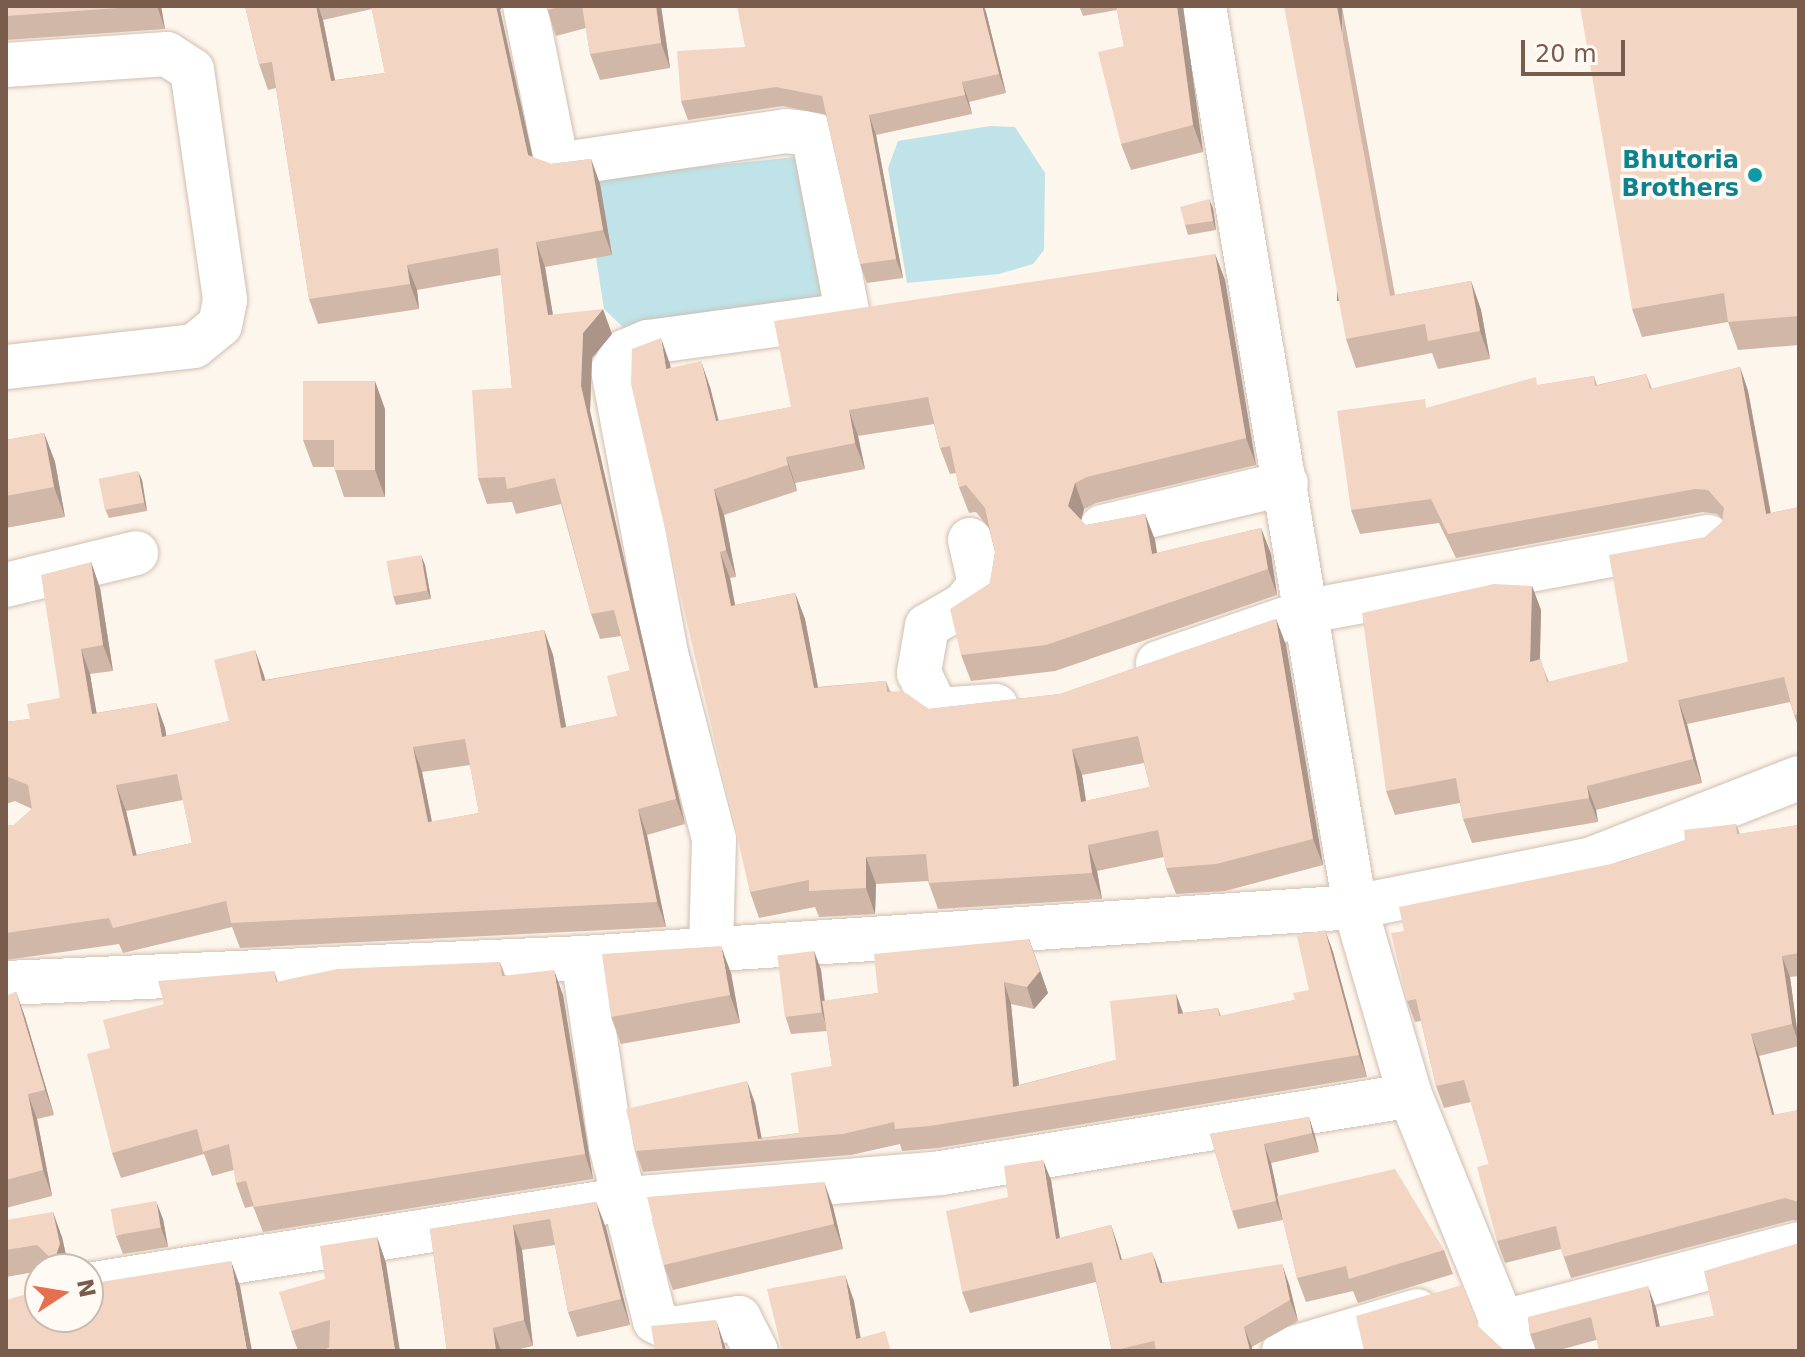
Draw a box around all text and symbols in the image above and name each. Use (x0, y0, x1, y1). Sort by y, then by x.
scale bar (1525, 24, 1629, 74)
text: 20 m (1535, 40, 1597, 68)
place label: Bhutoria Brothers (1621, 147, 1739, 203)
marker: Bhutoria Brothers (1746, 166, 1764, 184)
north arrow (24, 1253, 104, 1333)
text: N (72, 1277, 100, 1300)

